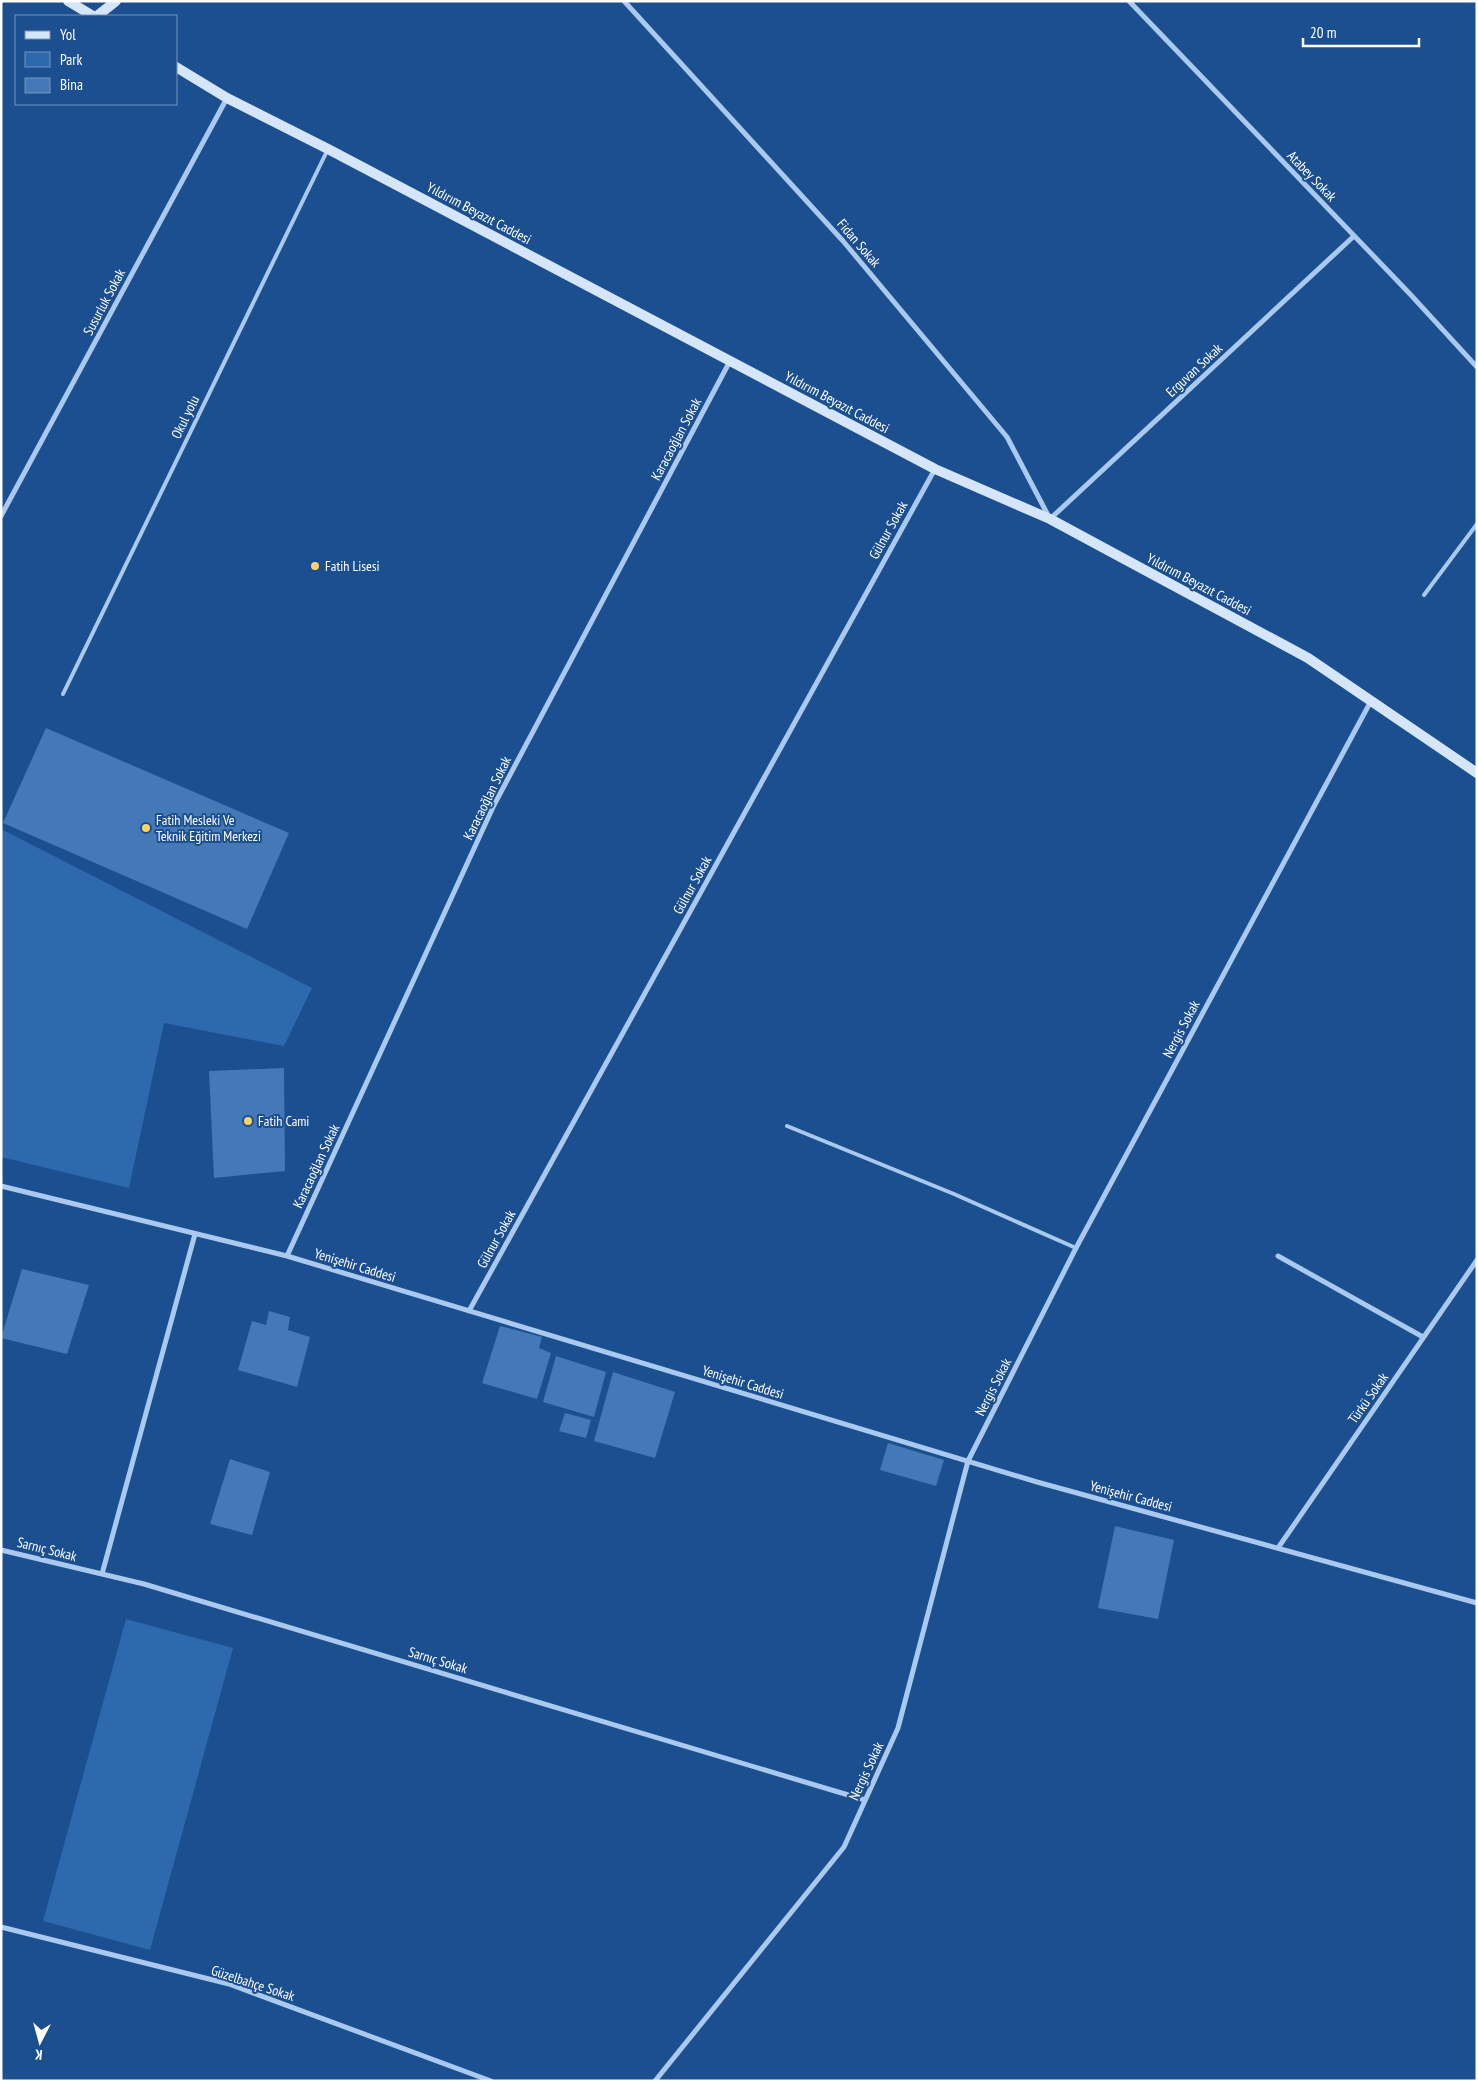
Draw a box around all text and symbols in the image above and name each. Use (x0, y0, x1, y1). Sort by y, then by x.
legend (15, 15, 178, 105)
scale bar (1303, 15, 1419, 47)
text: 20 m (1310, 23, 1336, 42)
text: Yol (60, 25, 76, 44)
text: Park (60, 50, 82, 69)
text: Bina (60, 75, 83, 94)
street label: Atabey Sokak (1283, 147, 1341, 206)
street label: Yıldırım Beyazıt Caddesi (424, 178, 534, 248)
street label: Fidan Sokak (833, 215, 885, 271)
street label: Susurluk Sokak (79, 265, 129, 338)
street label: Erguvan Sokak (1162, 339, 1226, 401)
street label: Yıldırım Beyazıt Caddesi (782, 367, 892, 437)
street label: Okul yolu (167, 392, 203, 442)
street label: Karacaoğlan Sokak (647, 394, 706, 483)
street label: Gülnur Sokak (865, 497, 912, 562)
street label: Yıldırım Beyazıt Caddesi (1144, 549, 1254, 619)
place label: Fatih Lisesi (325, 557, 380, 575)
marker: Fatih Lisesi (309, 560, 321, 572)
street label: Karacaoğlan Sokak (459, 753, 515, 843)
place label: Fatih Mesleki Ve Teknik Eğitim Merkezi (156, 811, 261, 845)
marker: Fatih Mesleki Ve Teknik Eğitim Merkezi (140, 822, 152, 834)
street label: Gülnur Sokak (669, 852, 716, 917)
street label: Nergis Sokak (1158, 997, 1204, 1061)
place label: Fatih Cami (258, 1112, 309, 1130)
marker: Fatih Cami (242, 1115, 254, 1127)
street label: Karacaoğlan Sokak (289, 1121, 344, 1211)
street label: Gülnur Sokak (473, 1206, 520, 1271)
street label: Yenişehir Caddesi (312, 1244, 398, 1286)
street label: Nergis Sokak (971, 1355, 1015, 1419)
street label: Yenişehir Caddesi (700, 1361, 786, 1403)
street label: Türkü Sokak (1344, 1368, 1392, 1427)
street label: Yenişehir Caddesi (1088, 1476, 1174, 1516)
street label: Sarnıç Sokak (15, 1533, 79, 1565)
street label: Sarnıç Sokak (406, 1643, 470, 1678)
street label: Nergis Sokak (845, 1738, 888, 1803)
street label: Güzelbahçe Sokak (209, 1961, 298, 2005)
north arrow (15, 2017, 65, 2067)
text: K (33, 2046, 43, 2064)

